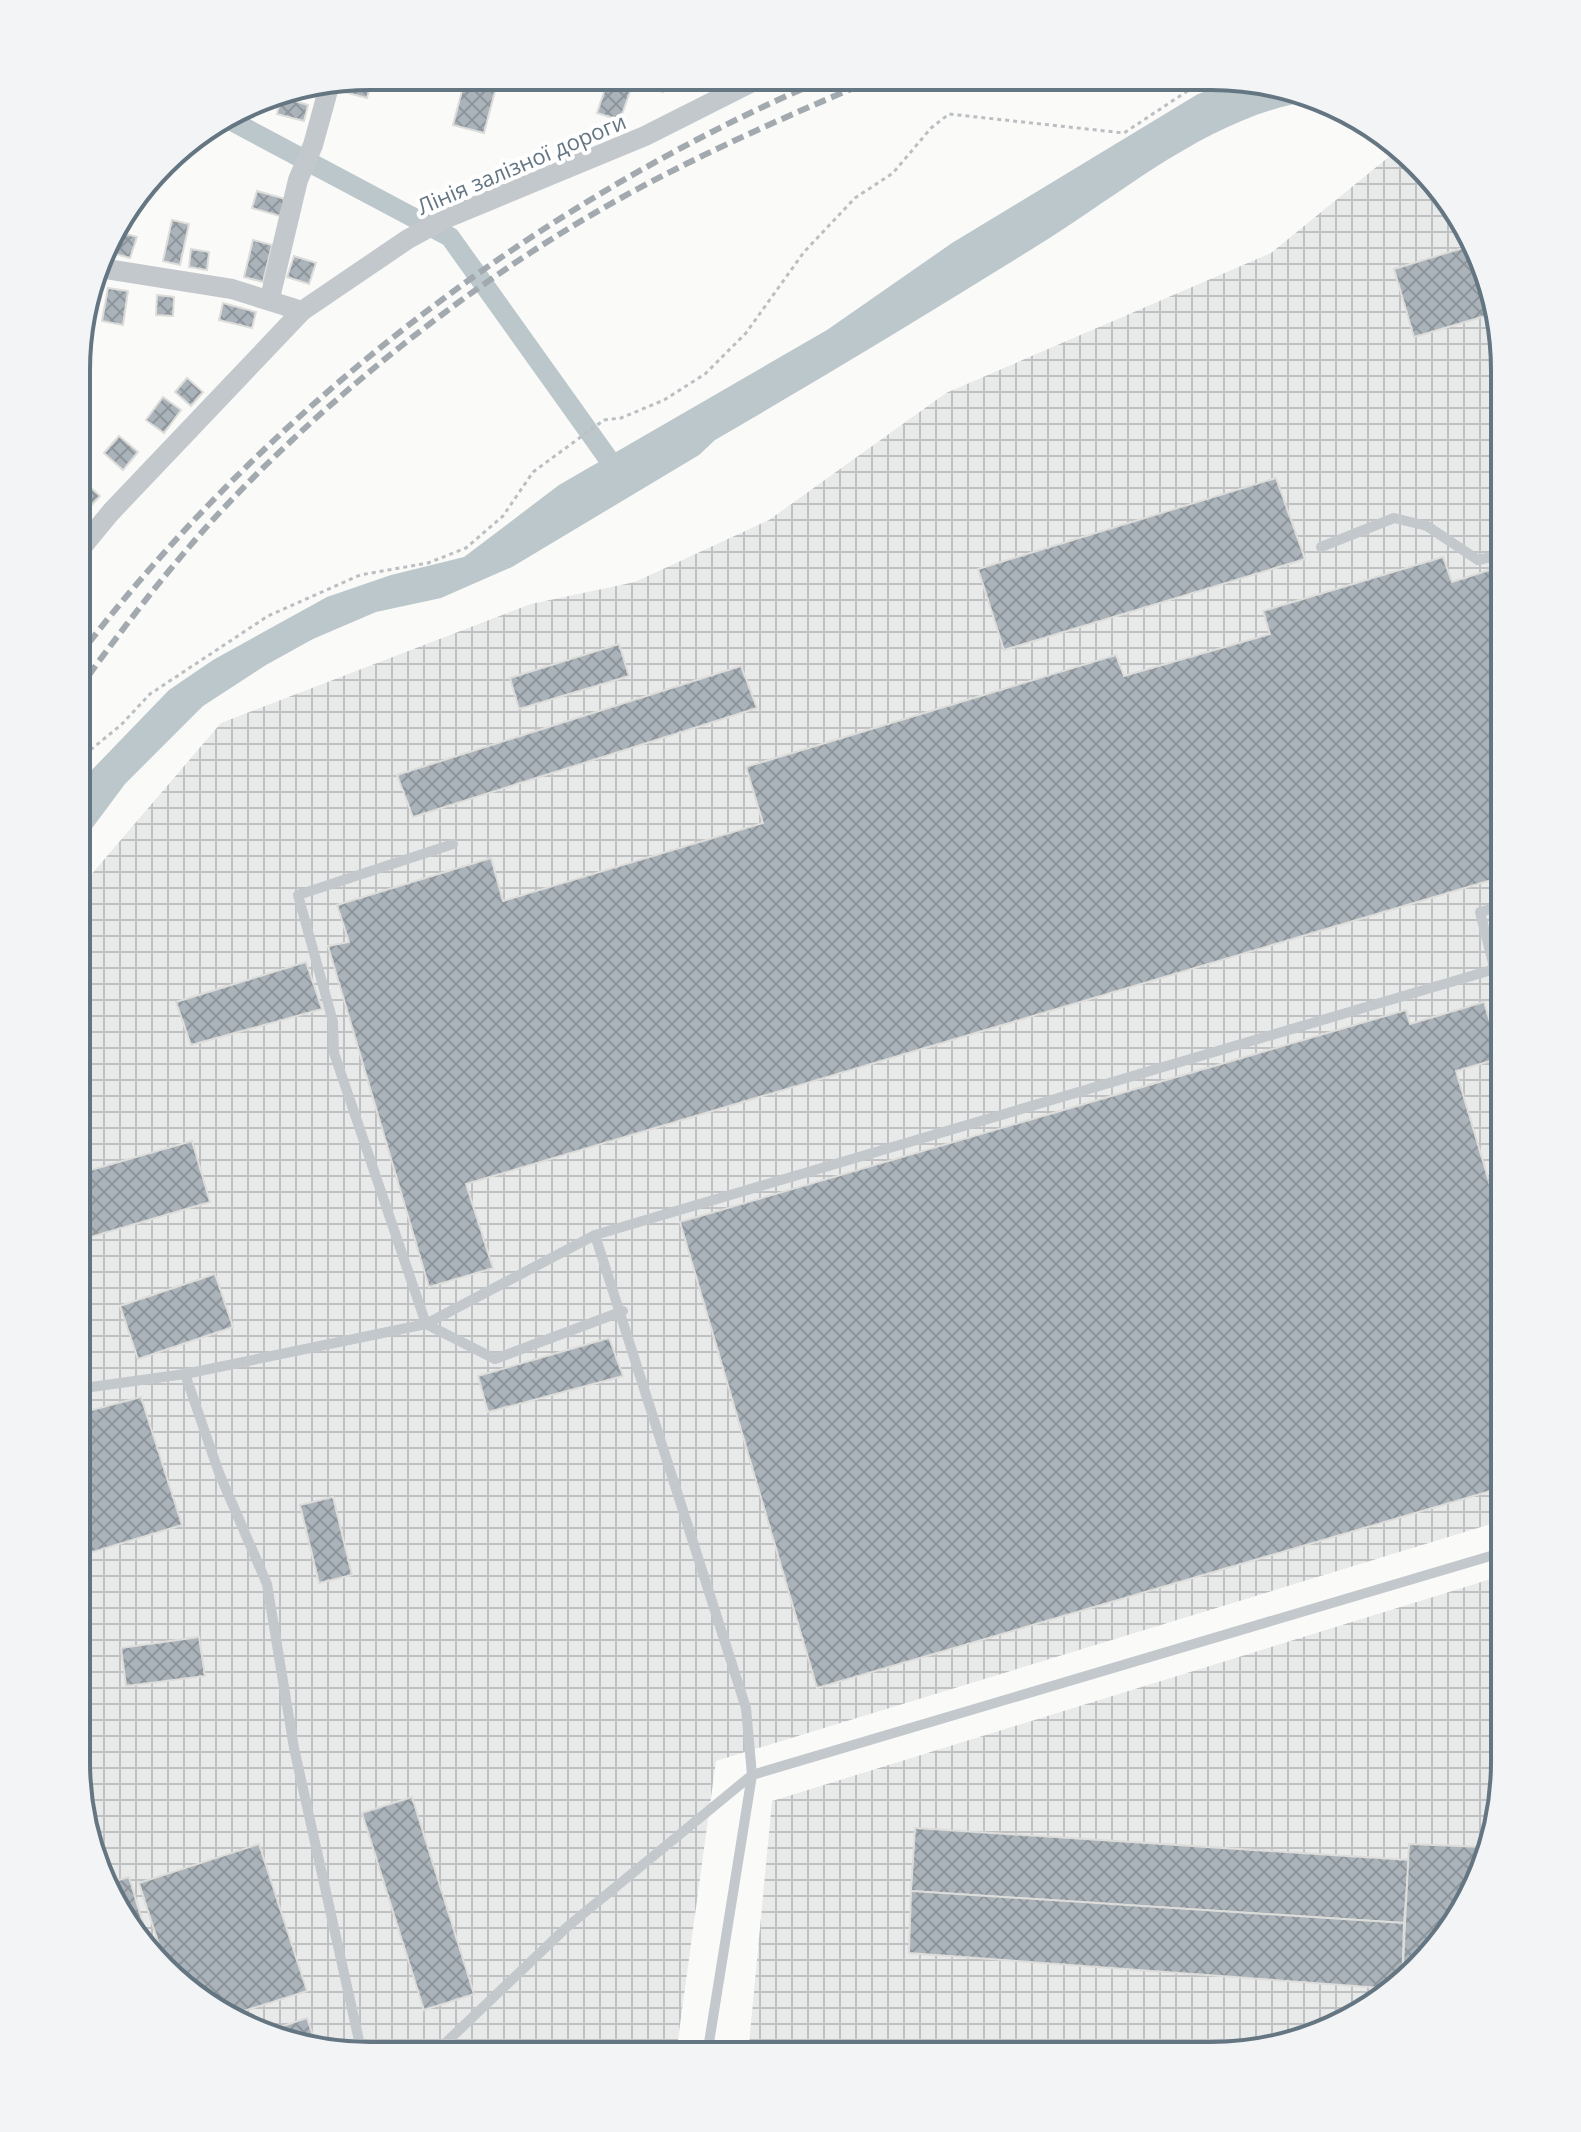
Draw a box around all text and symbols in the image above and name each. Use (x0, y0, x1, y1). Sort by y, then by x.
street label: Лінія залізної дороги (412, 105, 630, 221)

